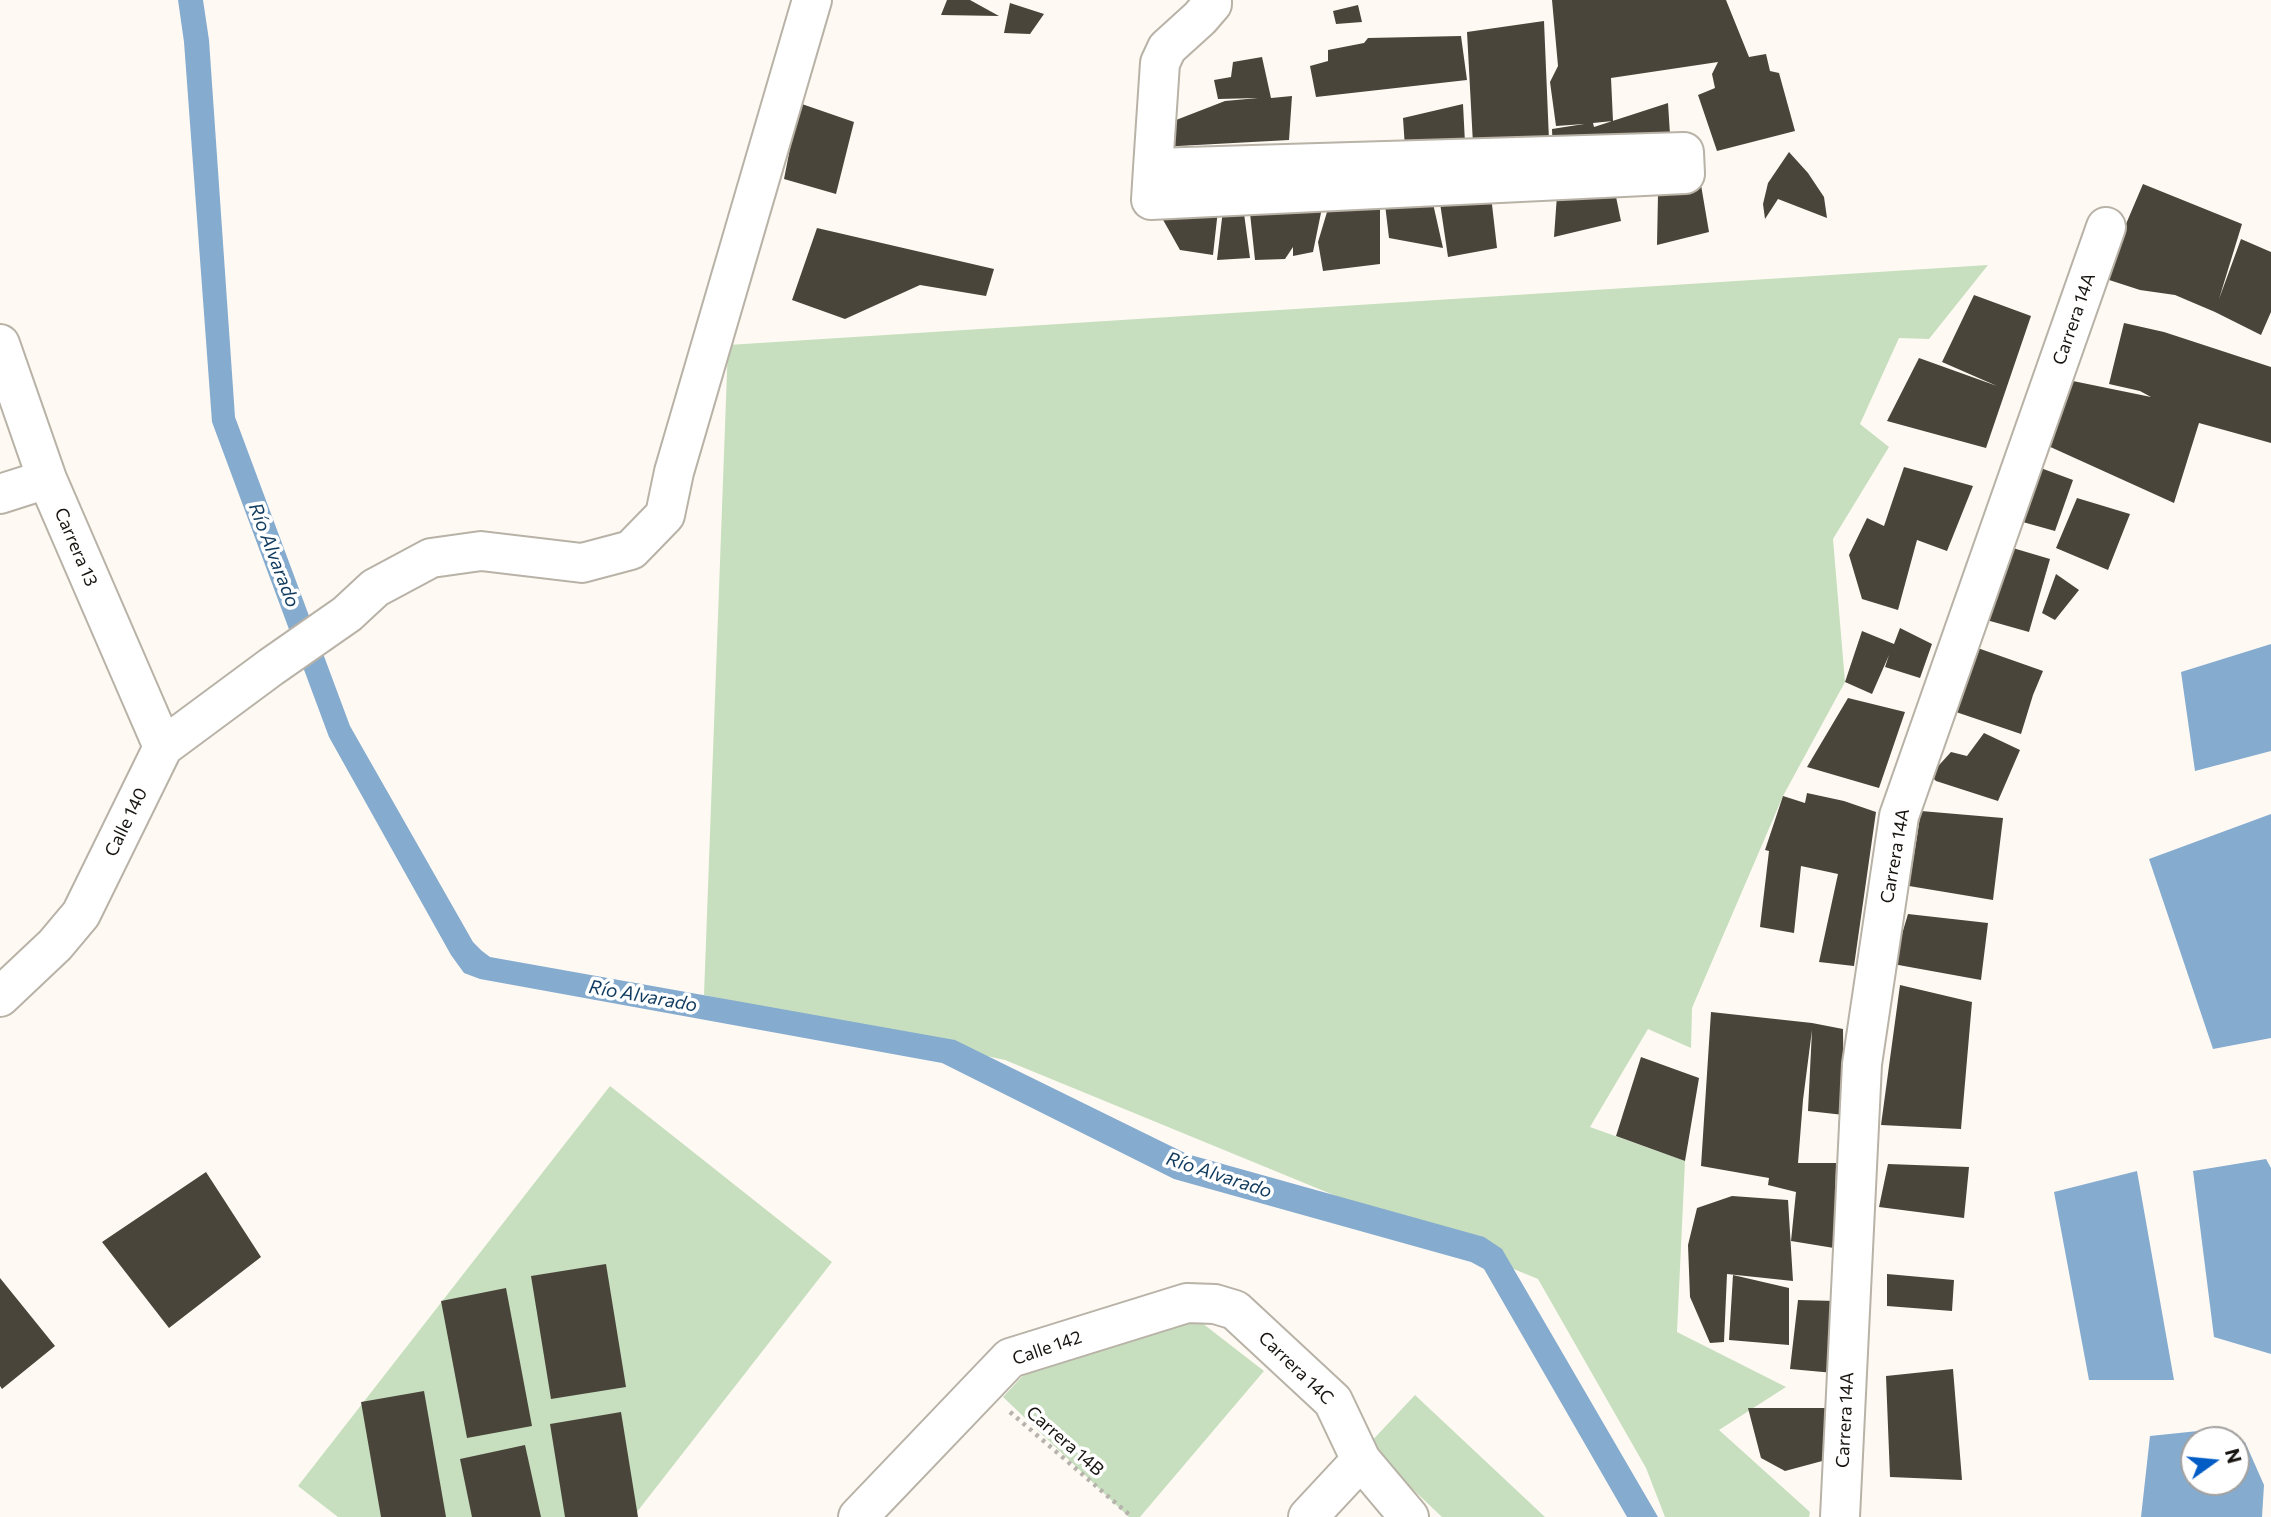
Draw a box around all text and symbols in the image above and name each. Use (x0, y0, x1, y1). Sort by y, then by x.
street label: Carrera 14A (2048, 270, 2100, 368)
water label: Río Alvarado (244, 500, 304, 610)
street label: Carrera 13 (50, 505, 102, 589)
street label: Calle 140 (100, 784, 152, 860)
street label: Carrera 14A (1876, 807, 1914, 905)
water label: Río Alvarado (587, 975, 699, 1017)
water label: Río Alvarado (1163, 1147, 1275, 1203)
street label: Calle 142 (1009, 1326, 1085, 1370)
street label: Carrera 14C (1254, 1327, 1338, 1409)
street label: Carrera 14A (1832, 1371, 1858, 1469)
street label: Carrera 14B (1022, 1402, 1108, 1480)
north arrow (2180, 1426, 2250, 1496)
text: N (2221, 1446, 2247, 1466)

